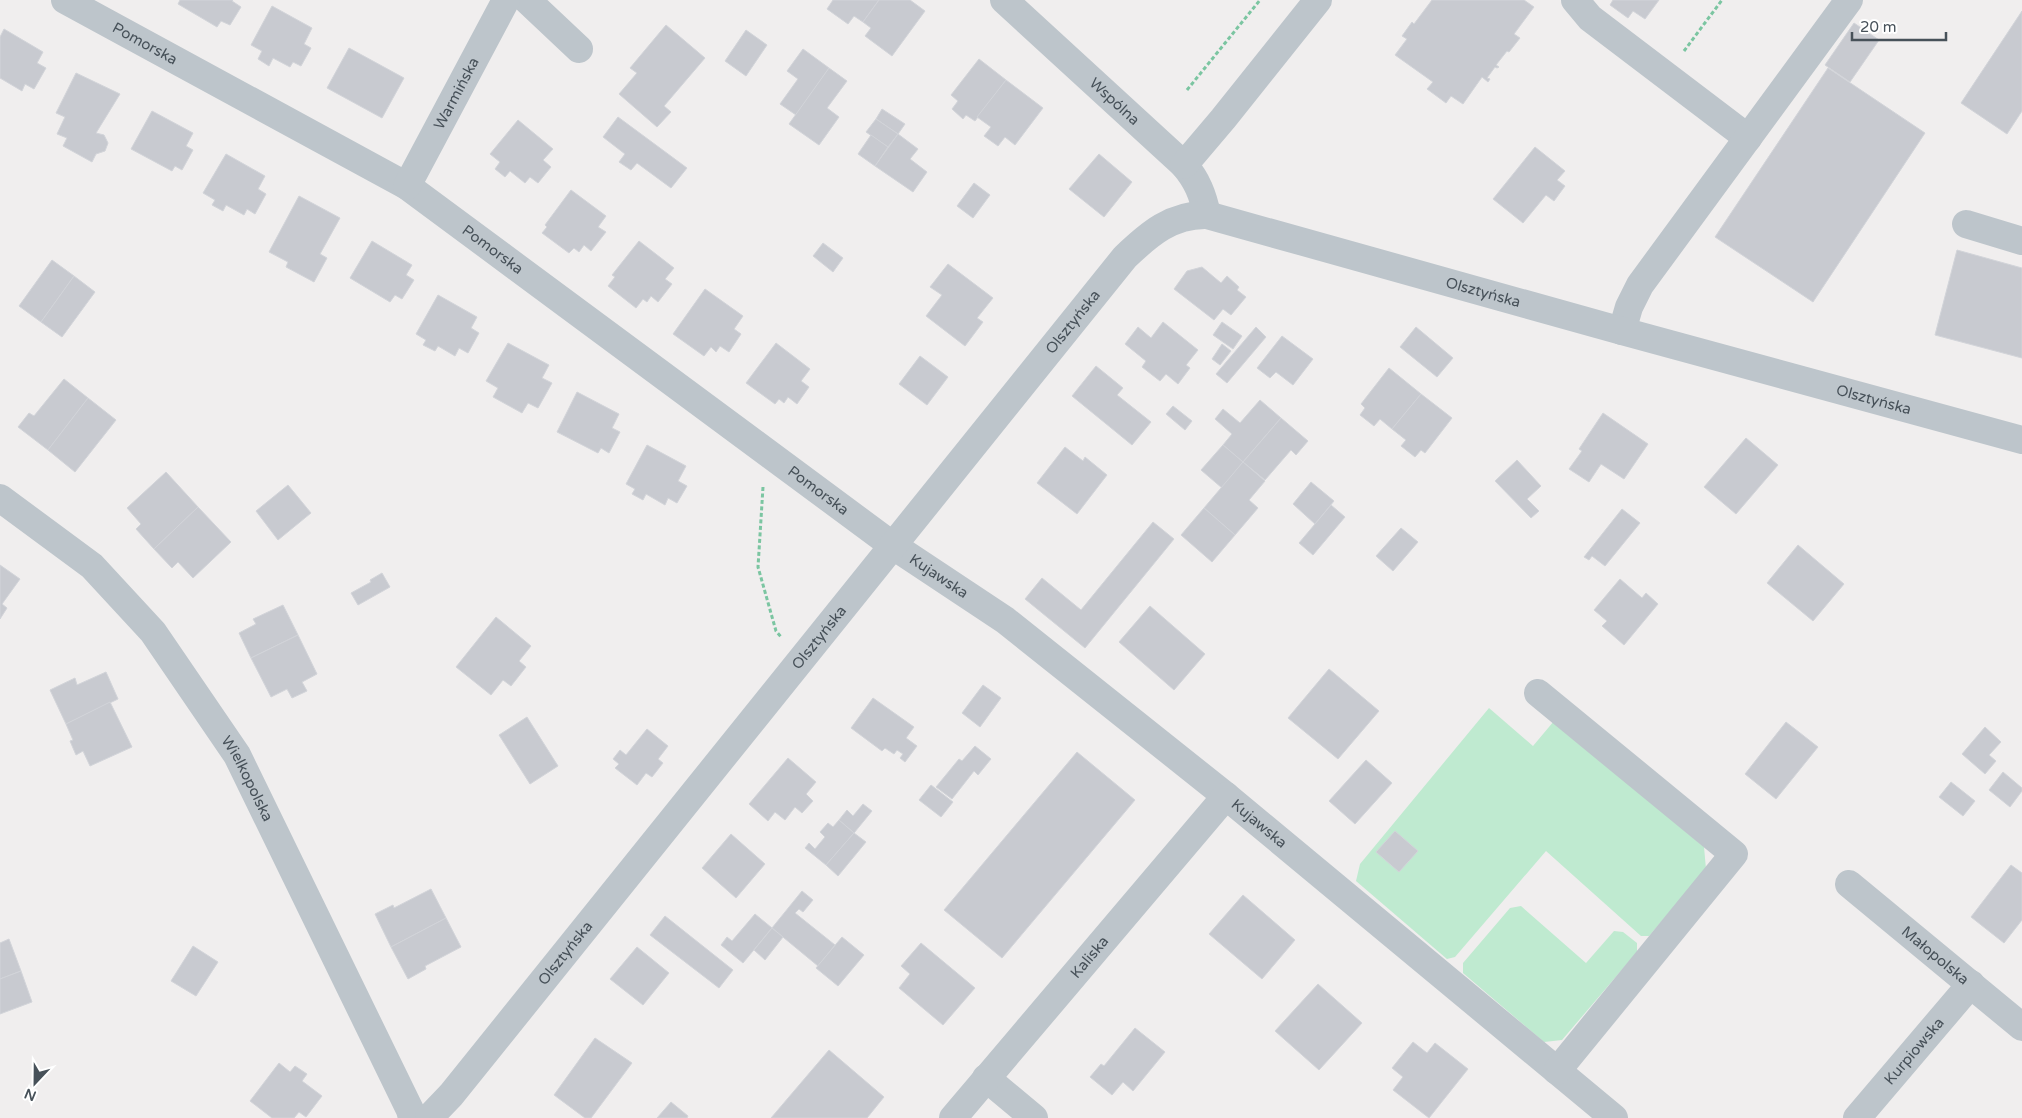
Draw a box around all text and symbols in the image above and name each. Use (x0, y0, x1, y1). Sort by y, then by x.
scale bar (1852, 10, 1946, 42)
text: 20 m (1860, 18, 1897, 36)
street label: Pomorska (109, 19, 181, 68)
street label: Warmińska (430, 54, 483, 132)
street label: Wspólna (1086, 74, 1143, 129)
street label: Pomorska (459, 221, 527, 278)
street label: Olsztyńska (1444, 273, 1523, 311)
street label: Olsztyńska (1042, 286, 1104, 358)
street label: Olsztyńska (1834, 381, 1913, 418)
street label: Pomorska (784, 462, 852, 519)
street label: Kujawska (906, 550, 972, 602)
street label: Olsztyńska (788, 602, 850, 673)
street label: Wielkopolska (218, 732, 277, 824)
street label: Kujawska (1228, 795, 1291, 852)
street label: Olsztyńska (534, 917, 596, 989)
street label: Małopolska (1898, 922, 1973, 988)
street label: Kaliska (1067, 932, 1112, 982)
street label: Kurpiowska (1880, 1014, 1948, 1088)
north arrow (10, 1058, 60, 1108)
text: N (22, 1085, 39, 1105)

